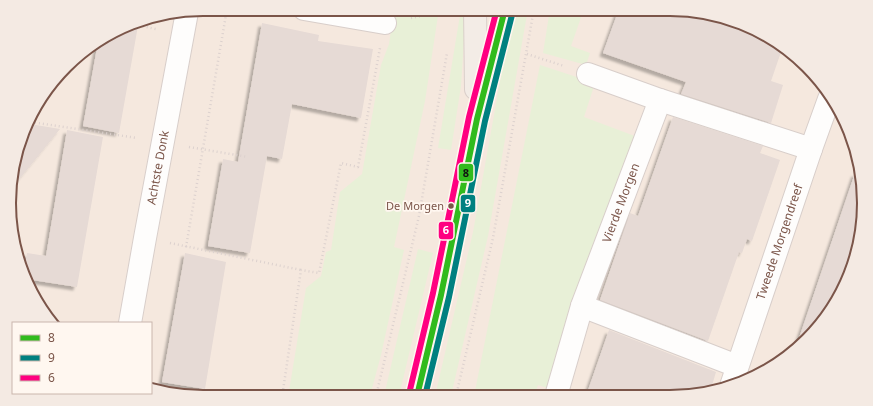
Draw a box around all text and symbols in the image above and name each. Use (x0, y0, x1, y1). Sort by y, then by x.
street label: Achtste Donk (142, 128, 173, 206)
street label: Vierde Morgen (598, 161, 643, 245)
line badge: 8 (458, 163, 474, 182)
text: 8 (463, 165, 469, 180)
street label: Tweede Morgendreef (752, 181, 807, 302)
line badge: 9 (460, 194, 476, 213)
text: 9 (465, 195, 471, 210)
place label: De Morgen (386, 198, 444, 213)
marker: De Morgen (446, 201, 456, 211)
line badge: 6 (438, 221, 454, 240)
text: 6 (443, 222, 449, 237)
legend (12, 322, 152, 394)
text: 8 (48, 329, 55, 346)
text: 9 (48, 349, 55, 366)
text: 6 (48, 369, 55, 386)

